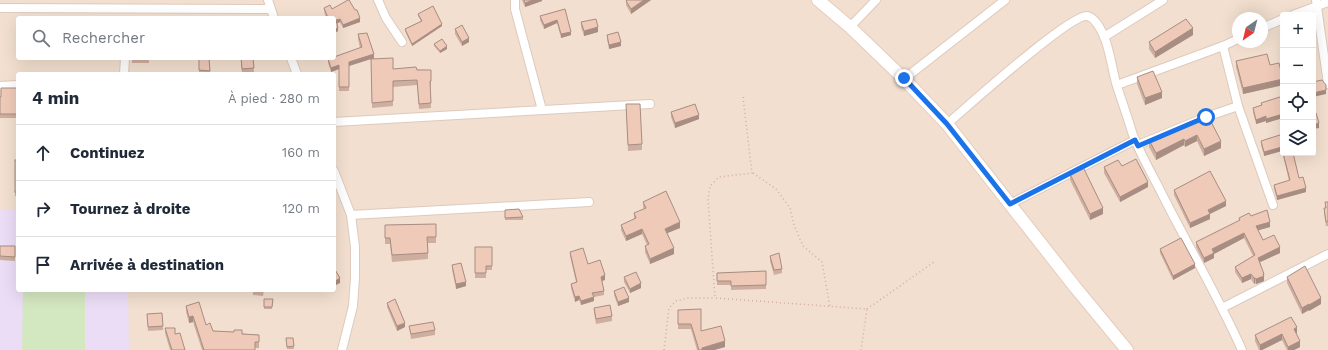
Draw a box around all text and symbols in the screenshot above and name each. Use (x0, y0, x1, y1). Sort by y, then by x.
north arrow (1232, 12, 1268, 48)
map controls (1280, 12, 1316, 156)
button: + (1280, 12, 1316, 48)
search box (16, 16, 336, 60)
icon: search (30, 27, 52, 49)
text: Rechercher (62, 29, 145, 47)
button: − (1280, 48, 1316, 84)
route end (895, 69, 913, 87)
button: locate (1280, 84, 1316, 120)
text: 4 min (32, 88, 79, 108)
text: À pied · 280 m (228, 91, 320, 106)
route start (1197, 108, 1215, 126)
button: layers (1280, 120, 1316, 156)
icon: ahead (32, 142, 54, 164)
text: Continuez (70, 144, 144, 162)
text: 160 m (282, 145, 320, 160)
icon: right (32, 198, 54, 220)
text: Tournez à droite (70, 200, 190, 218)
text: 120 m (282, 201, 320, 216)
icon: arrive (32, 254, 54, 276)
text: Arrivée à destination (70, 256, 224, 274)

